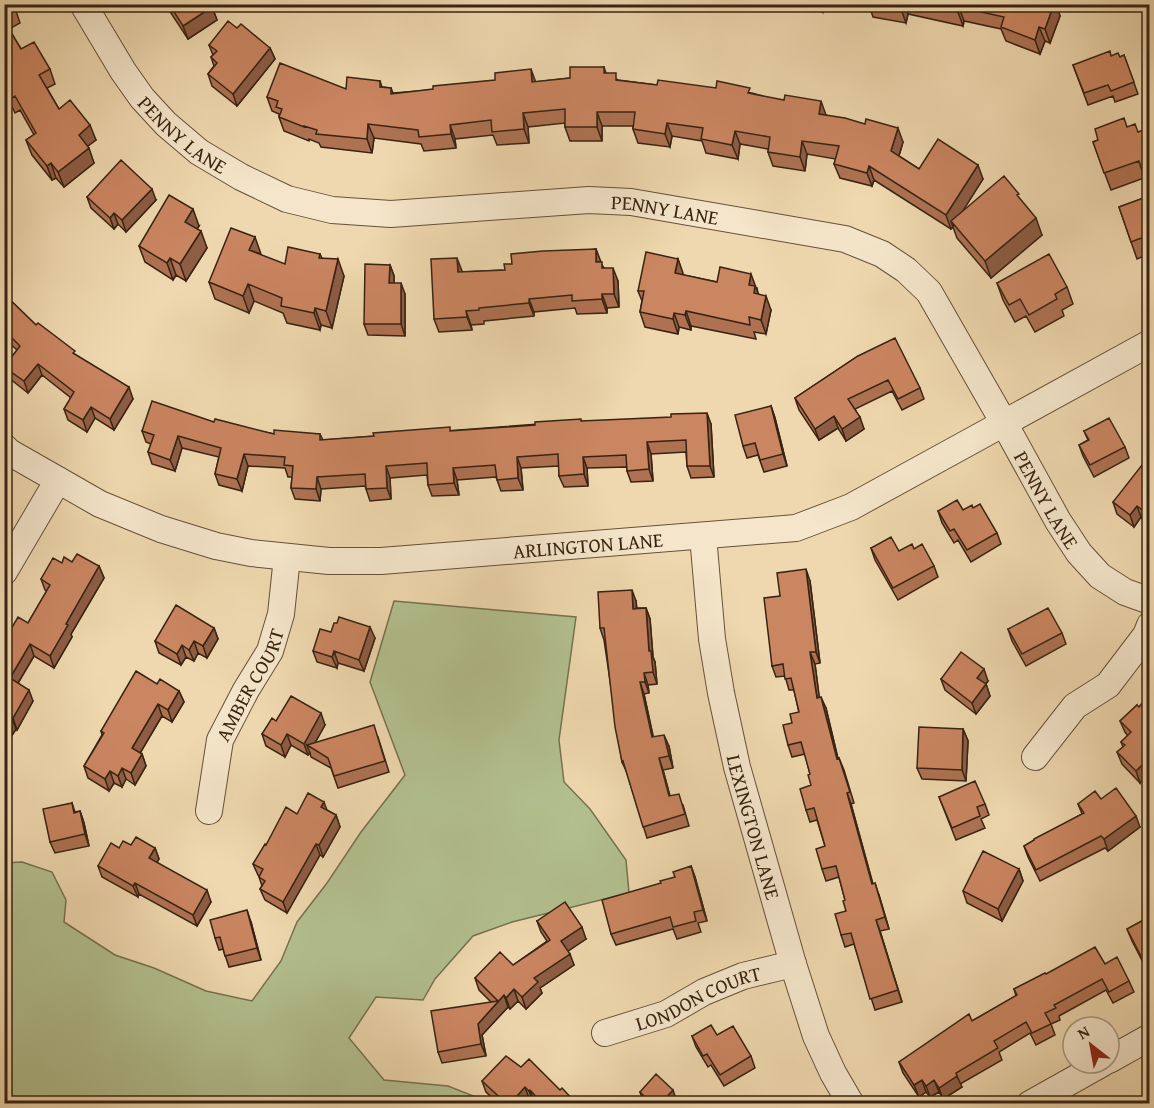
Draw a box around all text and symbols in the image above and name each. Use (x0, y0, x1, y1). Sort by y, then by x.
street label: PENNY LANE (132, 89, 233, 180)
street label: PENNY LANE (610, 187, 721, 231)
street label: PENNY LANE (1007, 445, 1087, 554)
street label: ARLINGTON LANE (512, 524, 664, 565)
street label: AMBER COURT (208, 625, 291, 746)
street label: LEXINGTON LANE (720, 752, 788, 903)
street label: LONDON COURT (632, 958, 764, 1037)
north arrow (1061, 1015, 1121, 1075)
text: N (1073, 1019, 1094, 1045)

